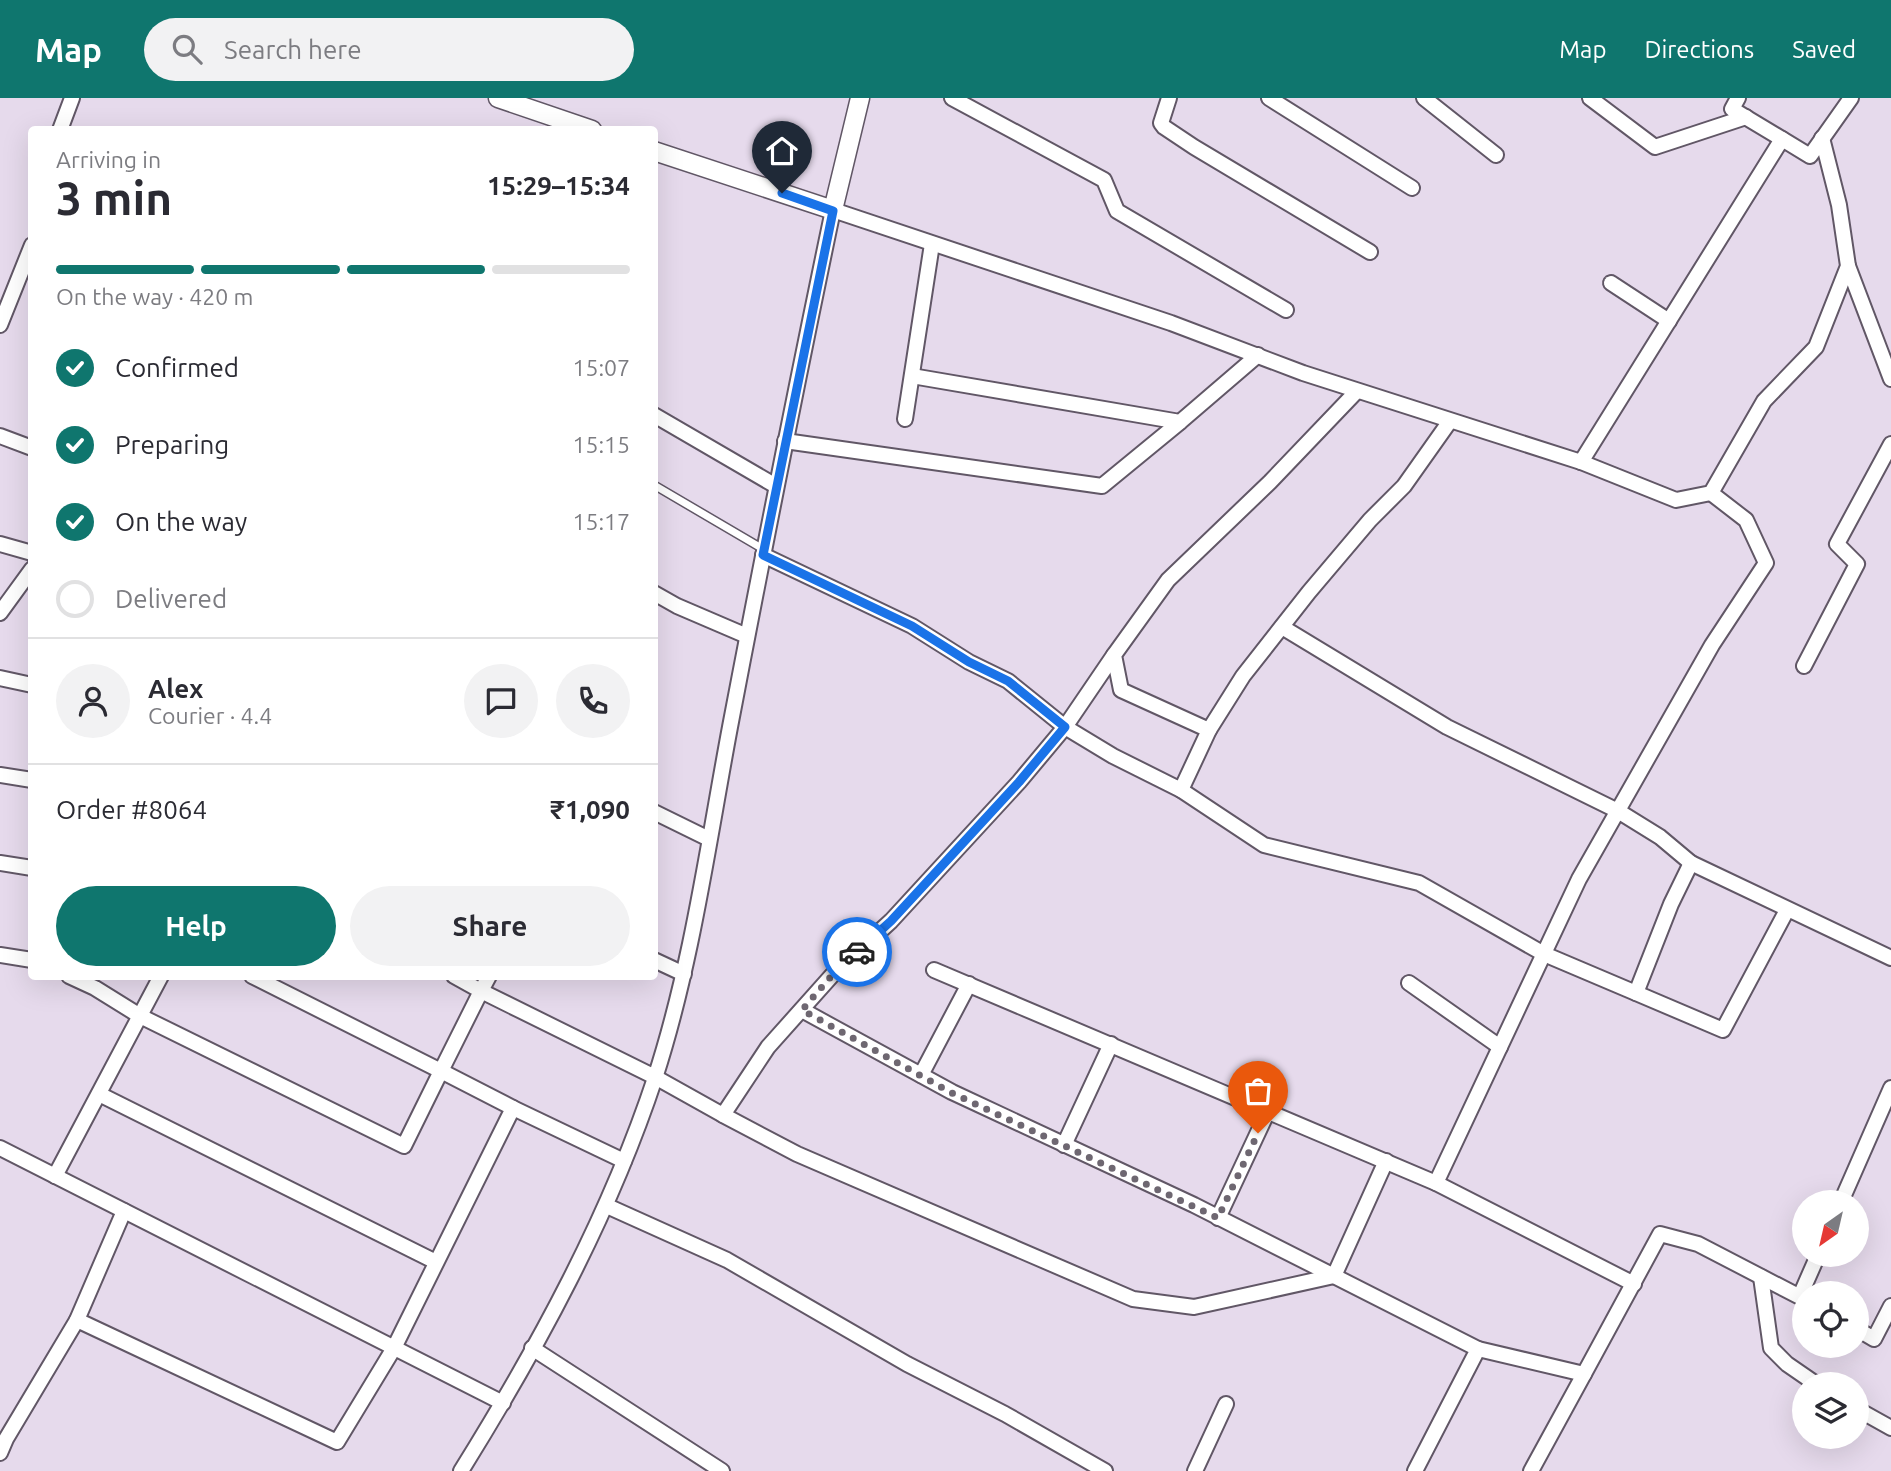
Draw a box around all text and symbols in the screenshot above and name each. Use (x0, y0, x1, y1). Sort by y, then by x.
search box (144, 18, 634, 81)
icon: search (168, 30, 206, 68)
text: Map (35, 31, 102, 68)
text: Search here (224, 35, 362, 64)
text: Map (1559, 36, 1606, 63)
text: Directions (1644, 36, 1754, 63)
text: Saved (1792, 36, 1856, 63)
pin (752, 121, 812, 193)
icon: home (763, 132, 801, 170)
text: Arriving in (56, 147, 161, 172)
text: 15:29–15:34 (487, 171, 630, 200)
text: 3 min (56, 172, 172, 224)
text: On the way · 420 m (56, 284, 253, 309)
icon: check (56, 349, 94, 387)
text: Confirmed (115, 353, 239, 382)
text: 15:07 (572, 355, 630, 380)
icon: check (56, 426, 94, 464)
text: Preparing (115, 430, 229, 459)
text: 15:15 (572, 432, 630, 457)
icon: check (56, 503, 94, 541)
text: On the way (115, 507, 247, 536)
text: 15:17 (572, 509, 630, 534)
text: Delivered (115, 584, 227, 613)
button: person (56, 664, 130, 738)
button: chat (464, 664, 538, 738)
button: phone (556, 664, 630, 738)
text: Alex (148, 674, 203, 703)
text: Courier · 4.4 (148, 703, 272, 728)
text: Order #8064 (56, 795, 207, 824)
text: ₹1,090 (550, 795, 630, 824)
button: Help (56, 886, 336, 966)
button: Share (350, 886, 630, 966)
courier (822, 917, 892, 987)
icon: car (838, 933, 876, 971)
pin (1228, 1061, 1288, 1133)
icon: bag (1239, 1072, 1277, 1110)
north arrow (1792, 1190, 1869, 1267)
map controls (1792, 1190, 1869, 1449)
button: locate (1792, 1281, 1869, 1358)
button: layers (1792, 1372, 1869, 1449)

